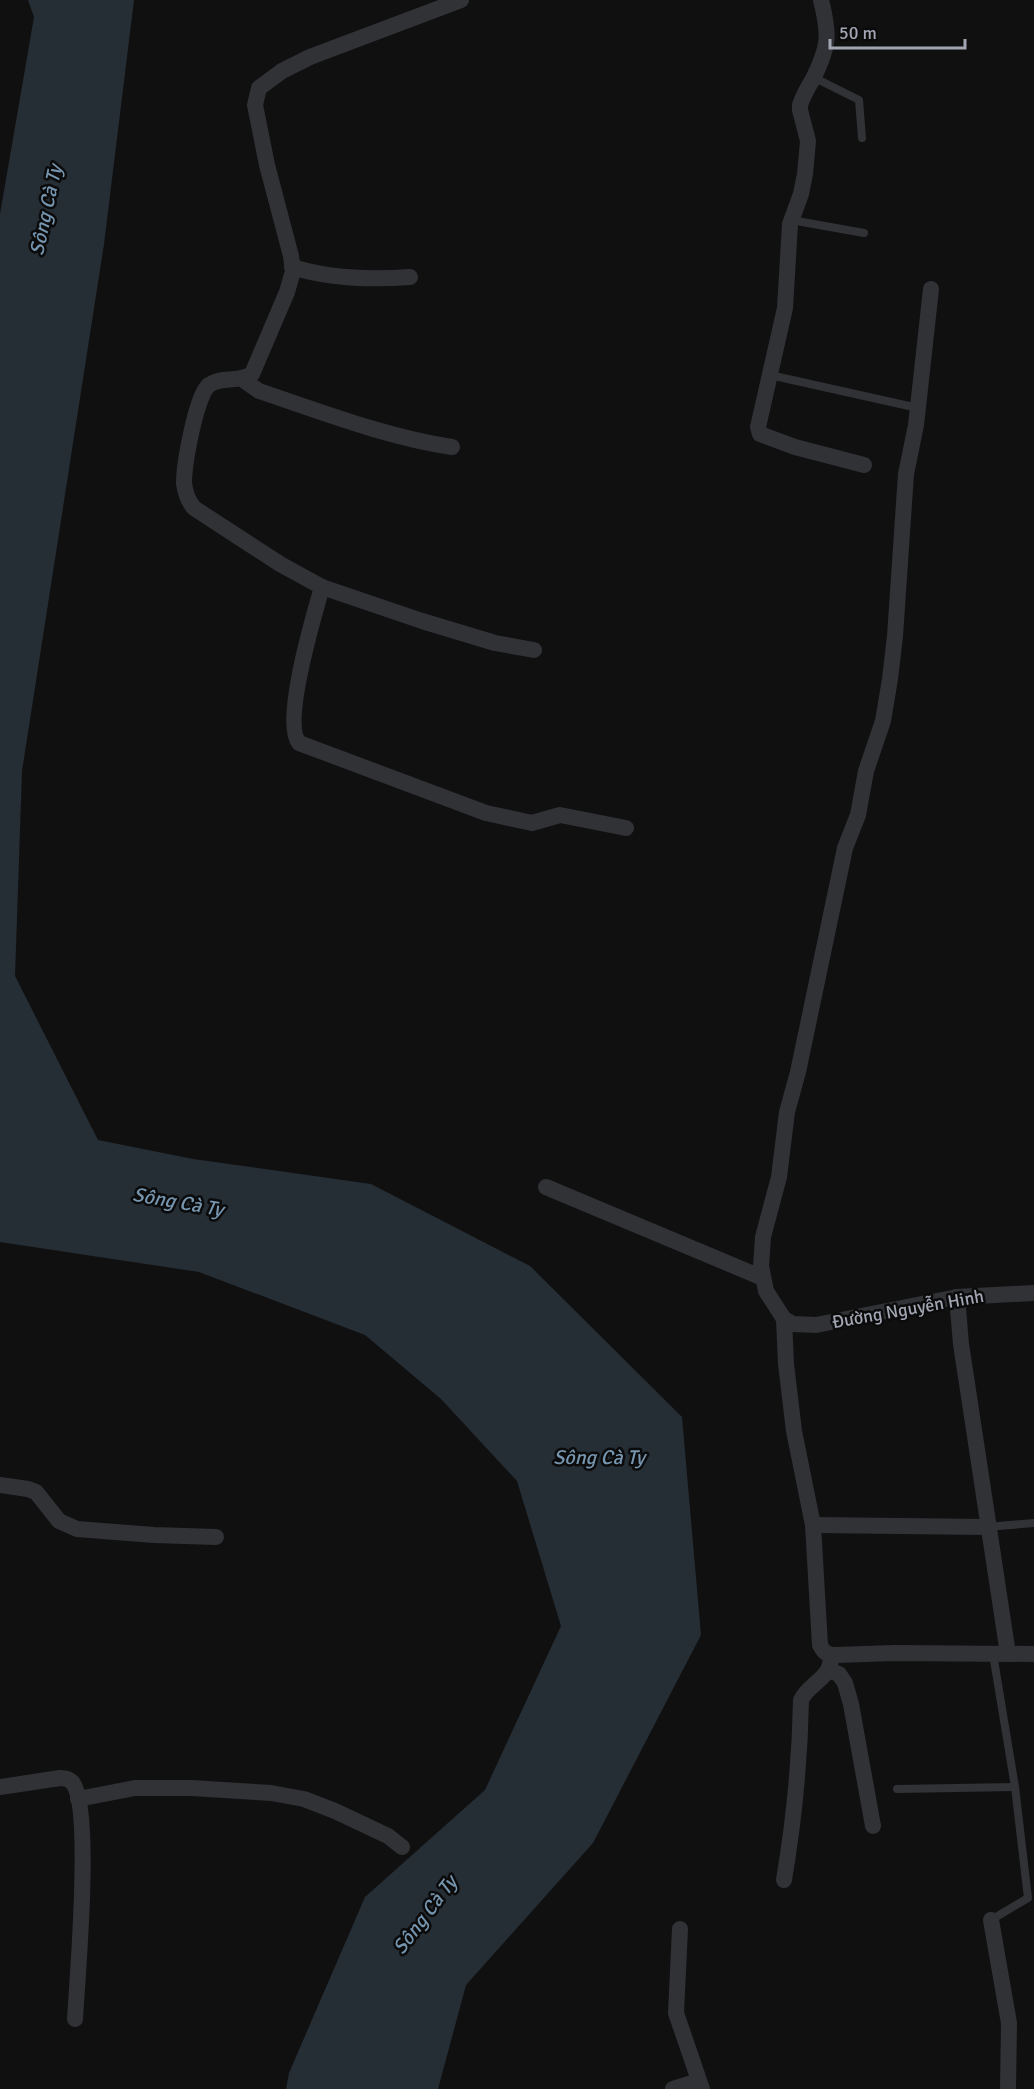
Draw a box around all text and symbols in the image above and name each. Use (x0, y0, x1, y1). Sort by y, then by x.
scale bar (830, 12, 965, 50)
text: 50 m (839, 22, 877, 44)
water label: Sông Cà Ty (24, 160, 68, 257)
water label: Sông Cà Ty (131, 1182, 228, 1223)
street label: Đường Nguyễn Hinh (830, 1285, 986, 1333)
water label: Sông Cà Ty (553, 1445, 647, 1470)
water label: Sông Cà Ty (387, 1869, 464, 1959)

